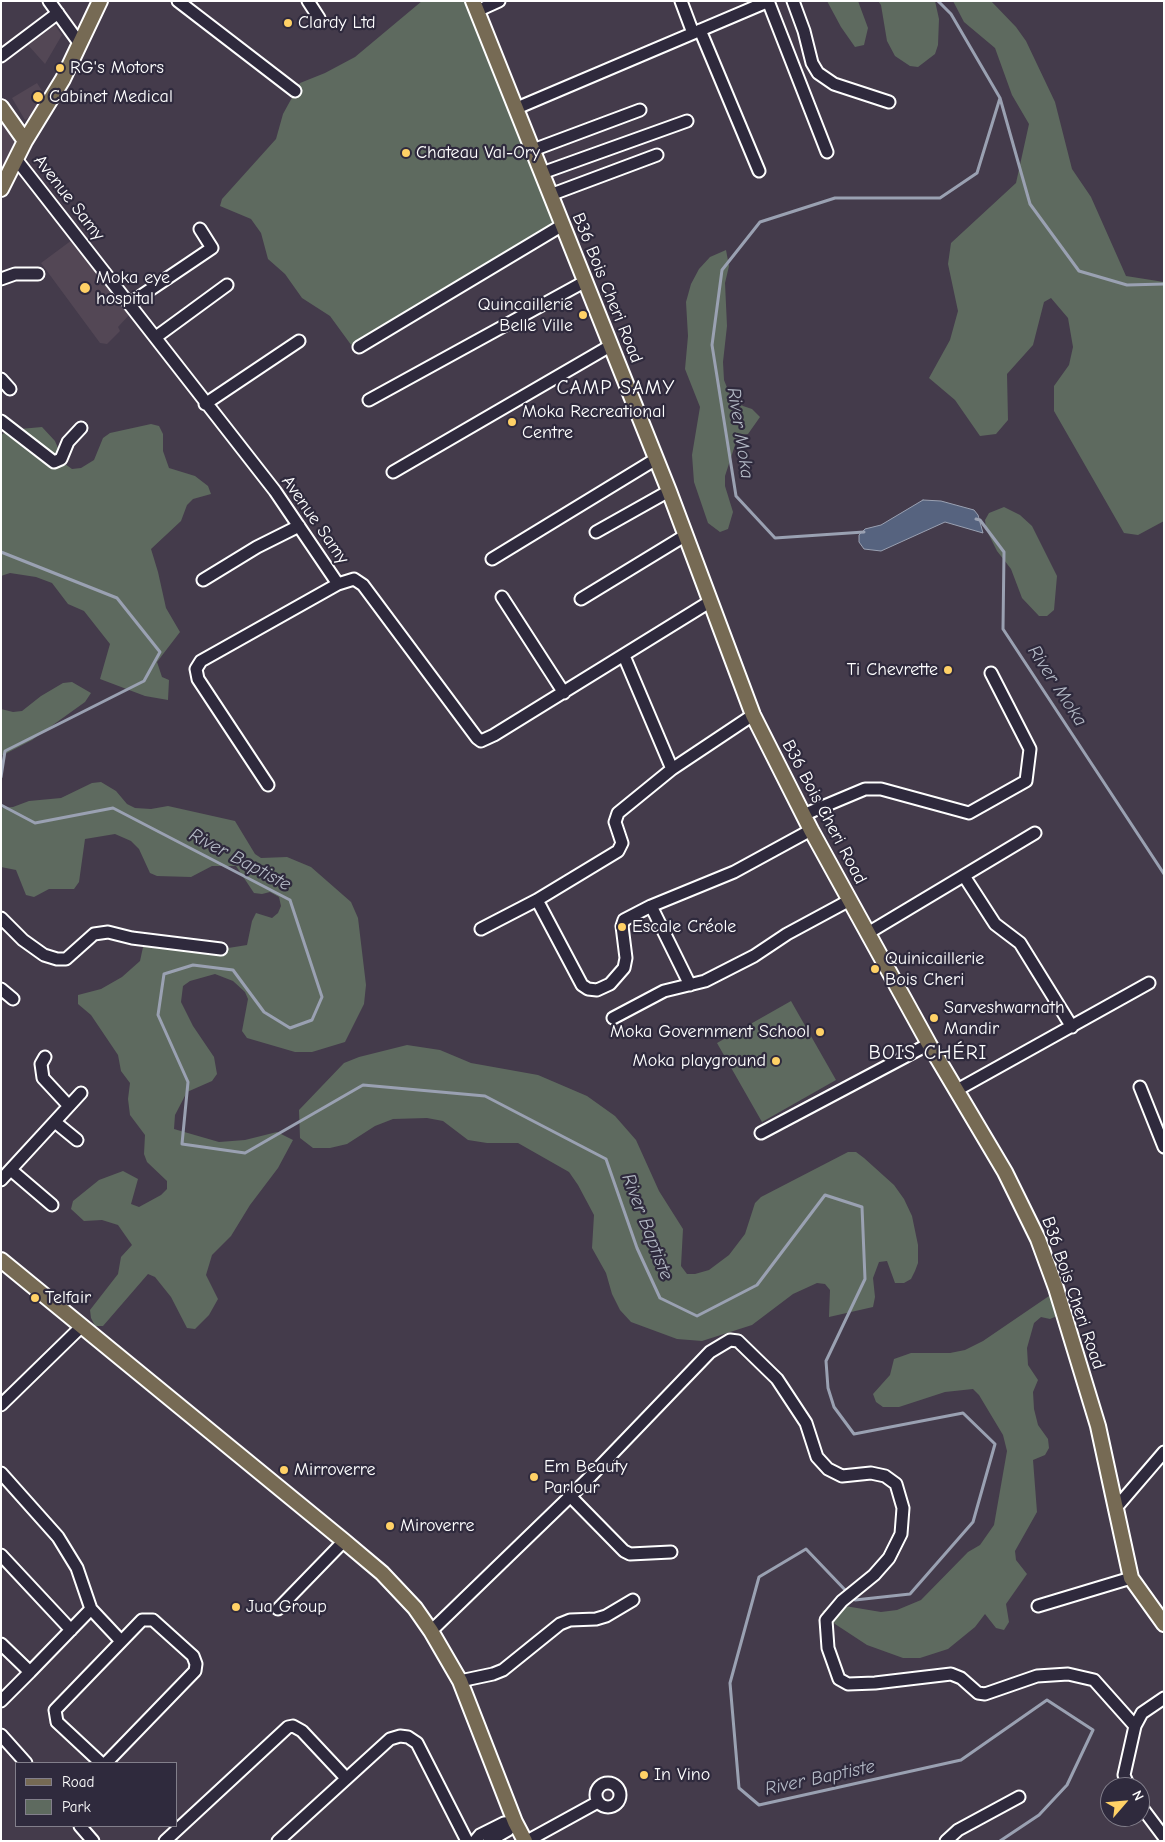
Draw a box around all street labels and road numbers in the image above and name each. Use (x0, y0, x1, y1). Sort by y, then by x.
street label: Avenue Samy (29, 151, 109, 245)
street label: B36 Bois Cheri Road (567, 210, 647, 366)
street label: Avenue Samy (277, 472, 353, 568)
street label: B36 Bois Cheri Road (777, 736, 871, 888)
street label: B36 Bois Cheri Road (1037, 1214, 1109, 1372)

